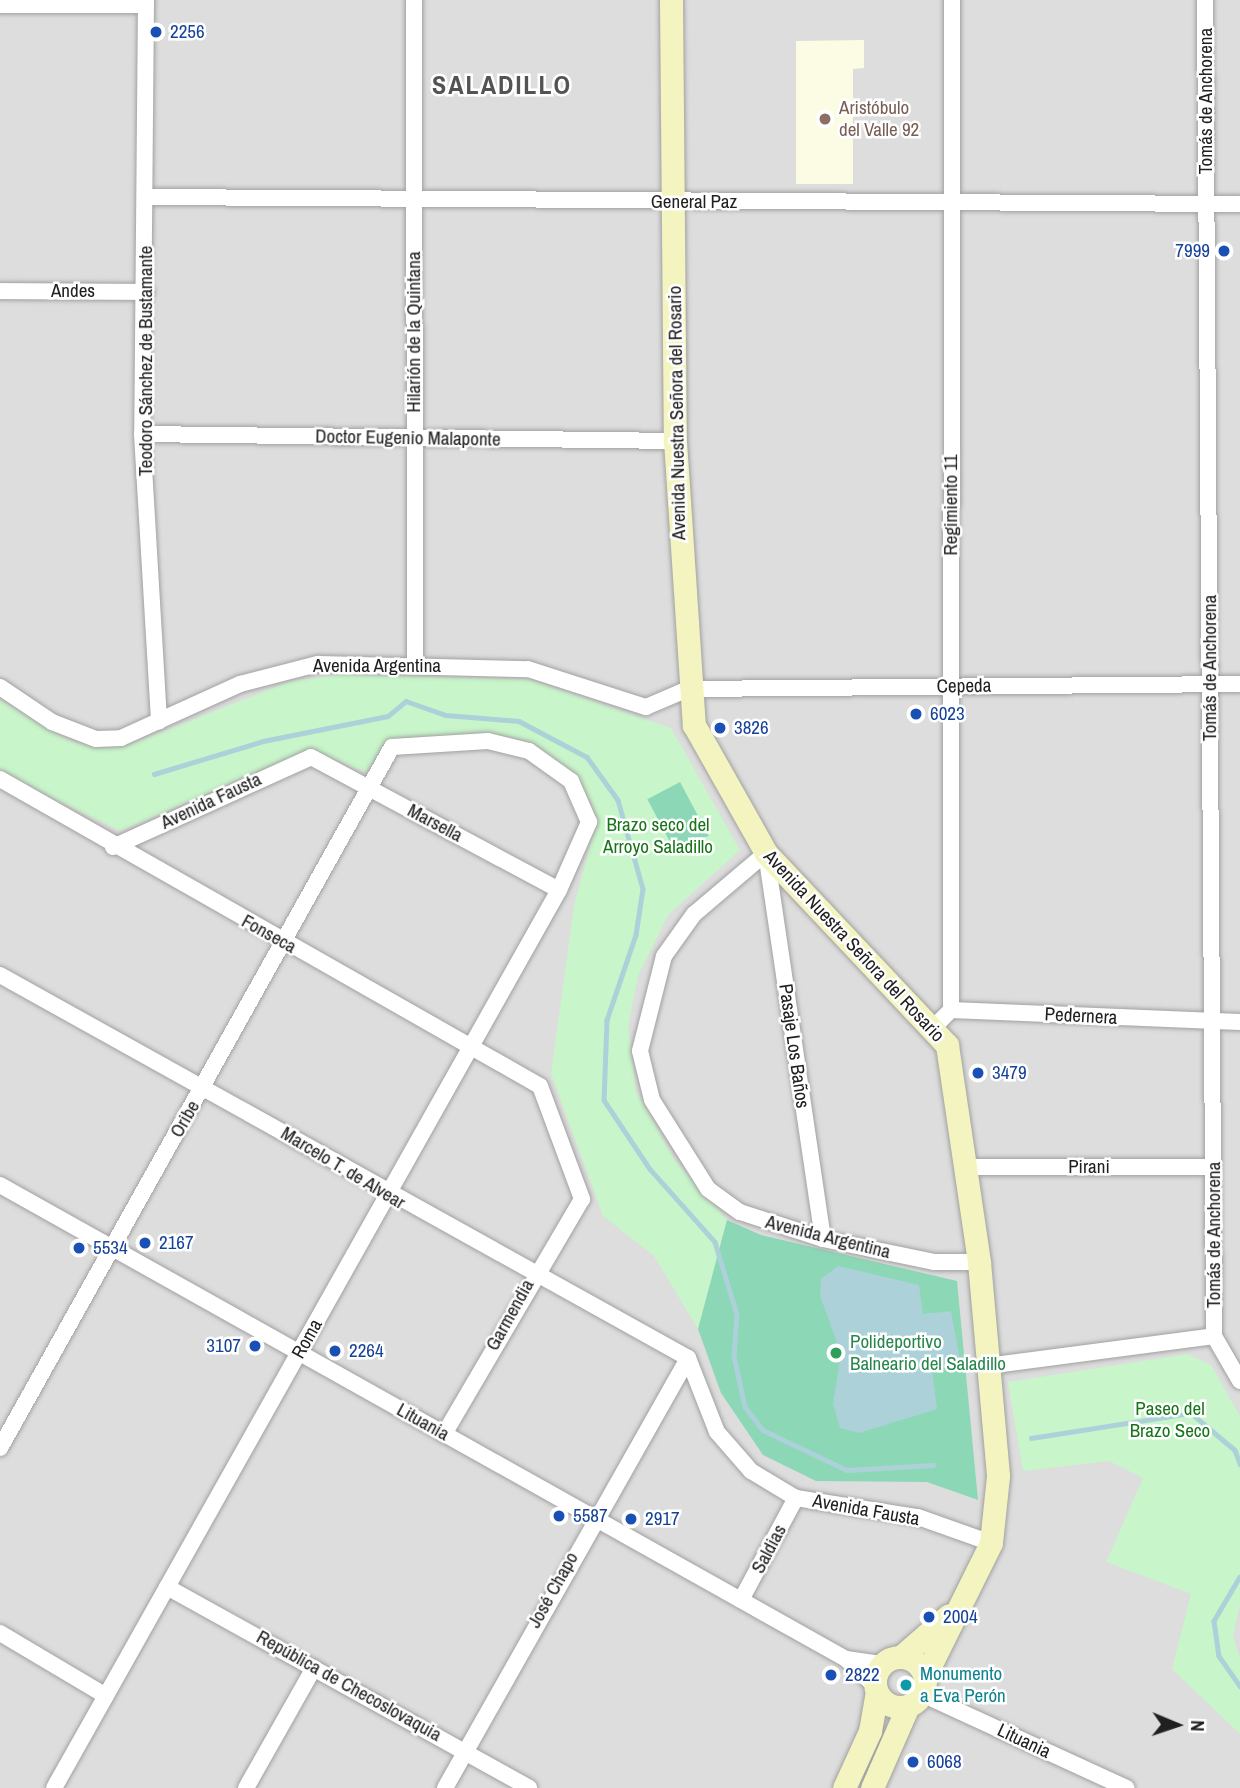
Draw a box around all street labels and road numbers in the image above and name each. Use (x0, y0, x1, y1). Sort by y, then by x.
street label: Tomás de Anchorena (1195, 27, 1217, 175)
street label: General Paz (651, 191, 737, 213)
street label: Teodoro Sánchez de Bustamante (135, 246, 157, 476)
street label: Hilarión de la Quintana (403, 251, 425, 413)
street label: Andes (51, 280, 95, 302)
street label: Avenida Nuestra Señora del Rosario (663, 286, 691, 540)
street label: Doctor Eugenio Malaponte (315, 425, 501, 451)
street label: Regimiento 11 (940, 454, 962, 556)
street label: Tomás de Anchorena (1199, 594, 1221, 742)
street label: Avenida Argentina (313, 655, 441, 677)
street label: Cepeda (937, 674, 991, 698)
street label: Avenida Fausta (157, 768, 265, 834)
street label: Marsella (404, 799, 466, 847)
street label: Avenida Nuestra Señora del Rosario (759, 845, 949, 1047)
street label: Fonseca (238, 910, 300, 958)
street label: Pasaje Los Baños (774, 982, 814, 1110)
street label: Pedernera (1044, 1003, 1118, 1029)
street label: Oribe (165, 1096, 205, 1142)
street label: Marcelo T. de Alvear (276, 1122, 410, 1214)
street label: Pirani (1068, 1156, 1110, 1178)
street label: Tomás de Anchorena (1203, 1161, 1225, 1309)
street label: Avenida Argentina (763, 1210, 893, 1264)
street label: Garmendia (481, 1275, 539, 1355)
street label: Roma (287, 1315, 327, 1363)
street label: Lituania (393, 1398, 453, 1446)
street label: Avenida Fausta (811, 1489, 921, 1531)
street label: Saldias (747, 1521, 791, 1577)
street label: José Chapo (523, 1548, 583, 1632)
street label: República de Checoslovaquia (253, 1626, 445, 1746)
street label: Lituania (994, 1719, 1054, 1763)

